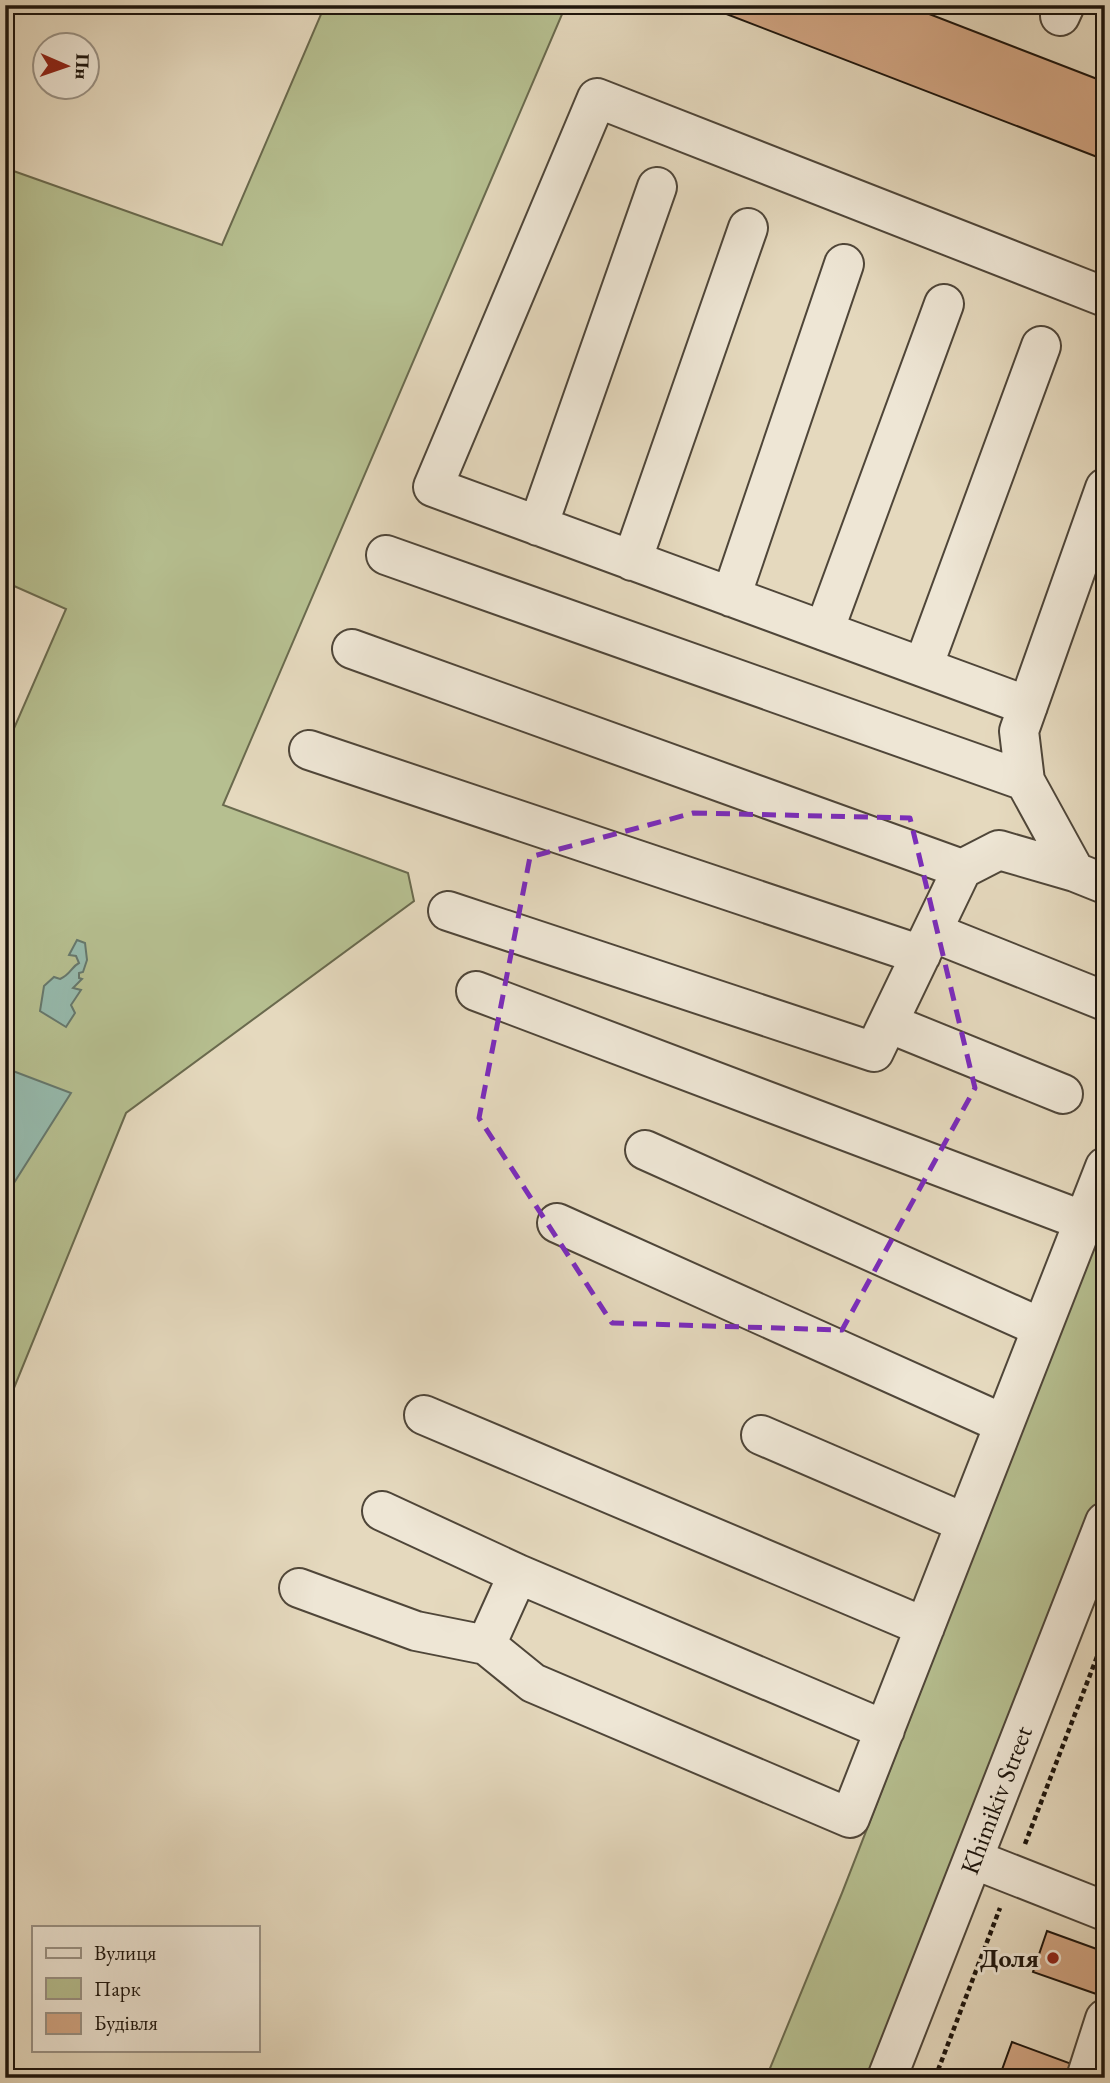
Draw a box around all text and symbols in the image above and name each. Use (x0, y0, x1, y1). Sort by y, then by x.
north arrow (32, 32, 102, 102)
text: Пн (70, 53, 95, 80)
street label: Khimikiv Street (952, 1721, 1040, 1879)
legend (32, 1926, 259, 2052)
text: Вулиця (94, 1939, 156, 1966)
place label: Доля (980, 1941, 1039, 1975)
marker: Доля (1045, 1950, 1061, 1966)
text: Парк (94, 1975, 141, 2002)
text: Будівля (94, 2009, 158, 2036)

